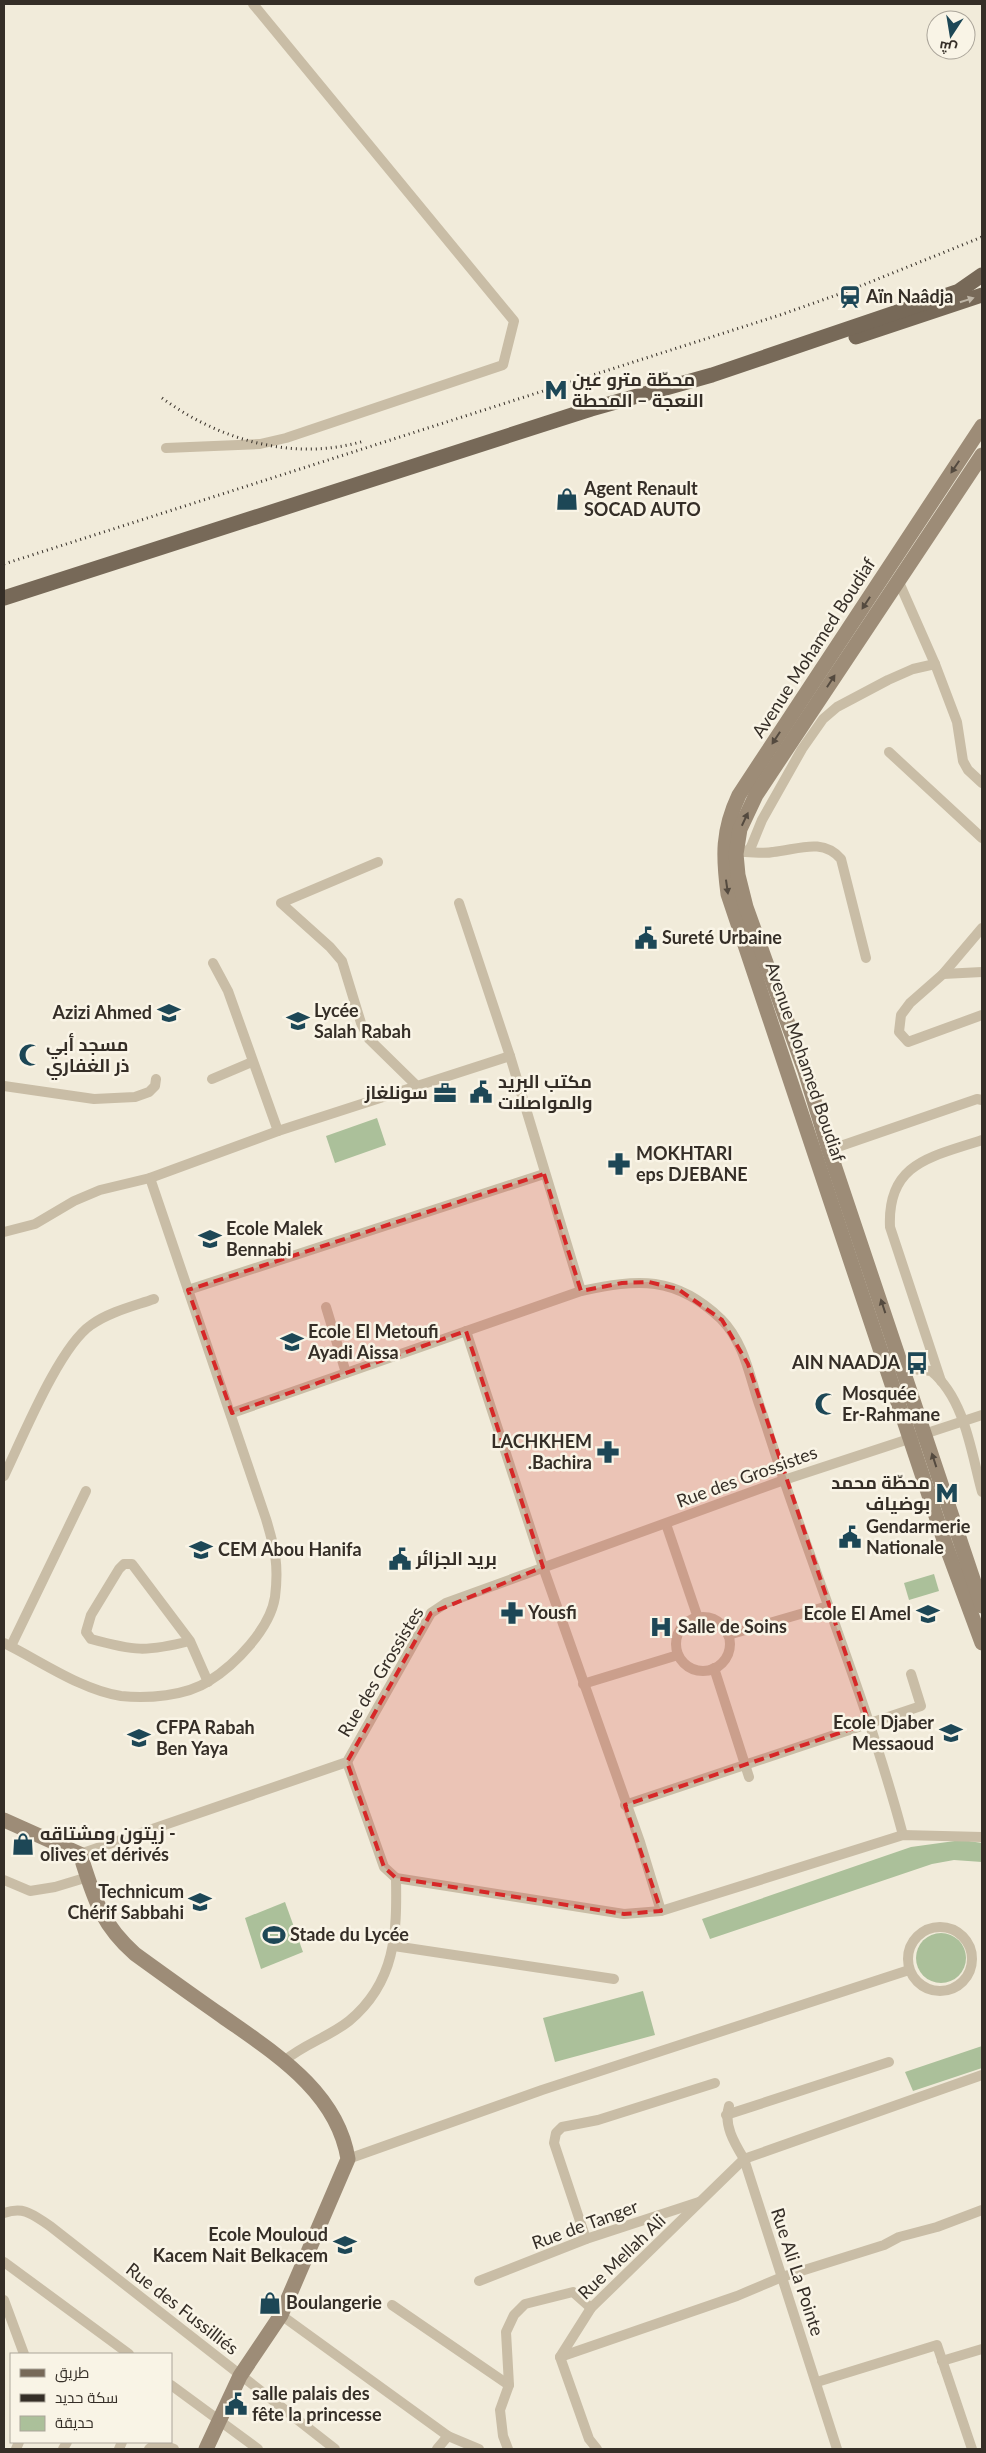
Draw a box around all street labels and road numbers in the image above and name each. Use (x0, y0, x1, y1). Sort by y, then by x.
street label: Avenue Mohamed Boudiaf (747, 553, 880, 742)
street label: Avenue Mohamed Boudiaf (761, 959, 851, 1165)
street label: Rue des Grossistes (673, 1440, 820, 1512)
street label: Rue des Grossistes (333, 1602, 428, 1741)
street label: Rue de Tanger (528, 2194, 641, 2253)
street label: Rue Ali La Pointe (767, 2205, 829, 2338)
street label: Rue Mellah Ali (573, 2209, 670, 2304)
street label: Rue des Fussilliés (122, 2257, 243, 2359)

